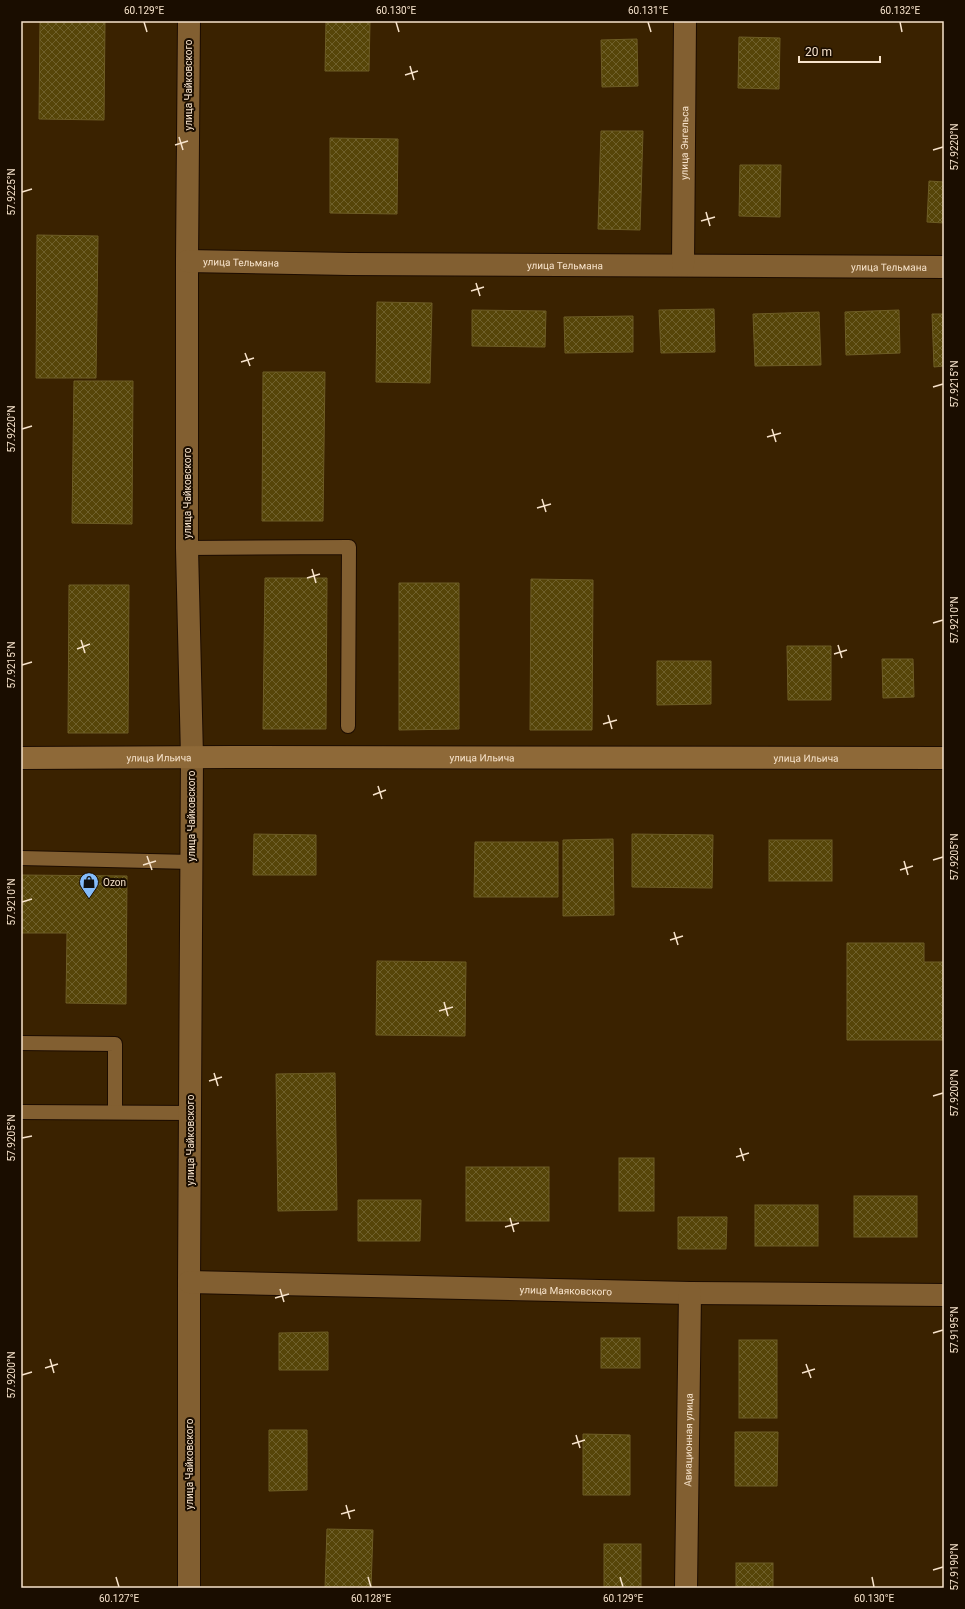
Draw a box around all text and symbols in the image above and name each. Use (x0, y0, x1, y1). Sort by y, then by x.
text: 60.129°E (124, 5, 164, 16)
text: 60.130°E (376, 5, 416, 16)
text: 60.131°E (628, 5, 668, 16)
text: 60.132°E (880, 5, 920, 16)
scale bar (799, 38, 880, 64)
street label: улица Чайковского (183, 39, 194, 130)
text: 20 m (805, 45, 832, 59)
street label: улица Энгельса (679, 106, 690, 180)
text: 57.9220°N (949, 123, 960, 171)
text: 57.9225°N (6, 168, 17, 216)
street label: улица Тельмана (203, 256, 279, 269)
street label: улица Тельмана (527, 260, 603, 271)
street label: улица Тельмана (851, 262, 927, 273)
text: 57.9215°N (949, 360, 960, 408)
text: 57.9220°N (6, 405, 17, 453)
street label: улица Чайковского (182, 447, 193, 538)
text: 57.9210°N (949, 596, 960, 644)
text: 57.9215°N (6, 641, 17, 689)
street label: улица Ильича (126, 752, 192, 763)
street label: улица Ильича (449, 752, 515, 763)
street label: улица Ильича (773, 753, 839, 764)
street label: улица Чайковского (186, 770, 197, 861)
text: 57.9205°N (949, 833, 960, 881)
shop icon: Ozon (78, 871, 100, 899)
place label: Ozon (103, 877, 126, 888)
text: 57.9210°N (6, 878, 17, 926)
text: 57.9200°N (949, 1069, 960, 1117)
street label: улица Чайковского (185, 1094, 196, 1185)
text: 57.9205°N (6, 1114, 17, 1162)
street label: улица Маяковского (520, 1284, 613, 1297)
text: 57.9195°N (949, 1306, 960, 1354)
text: 57.9200°N (6, 1351, 17, 1399)
street label: Авиационная улица (682, 1393, 695, 1487)
street label: улица Чайковского (184, 1418, 195, 1509)
text: 57.9190°N (949, 1543, 960, 1591)
text: 60.127°E (99, 1593, 139, 1604)
text: 60.128°E (351, 1593, 391, 1604)
text: 60.129°E (603, 1593, 643, 1604)
text: 60.130°E (854, 1593, 894, 1604)

